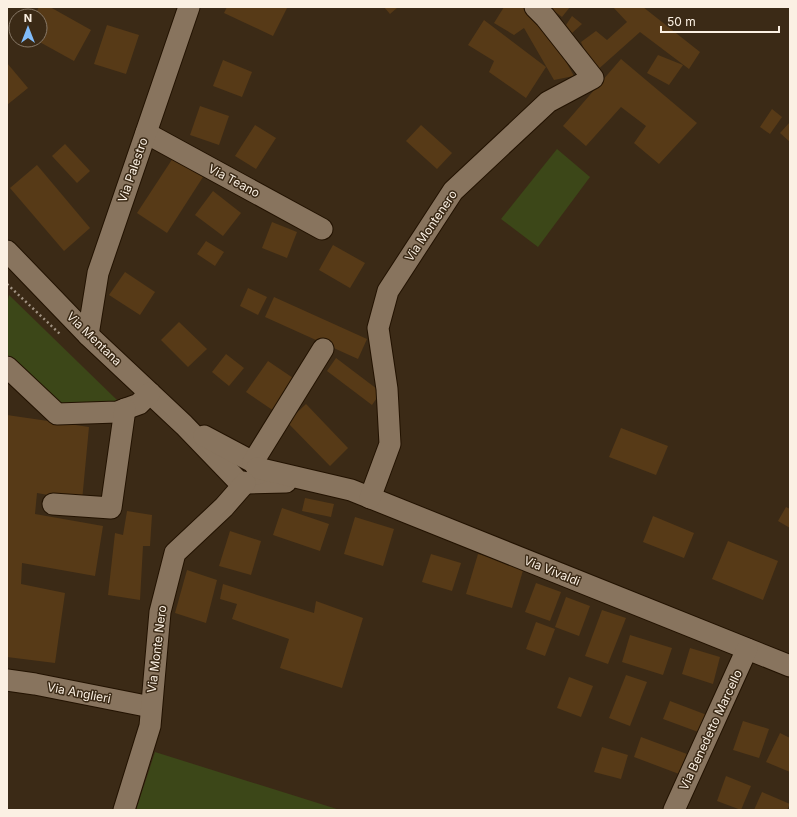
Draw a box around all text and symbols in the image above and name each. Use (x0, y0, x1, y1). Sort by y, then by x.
north arrow (8, 8, 48, 48)
scale bar (661, 8, 779, 34)
text: N (24, 11, 32, 25)
text: 50 m (667, 14, 696, 29)
street label: Via Palestro (114, 136, 151, 204)
street label: Via Teano (206, 161, 263, 200)
street label: Via Montenero (401, 187, 460, 264)
street label: Via Mentana (64, 309, 125, 369)
street label: Via Vivaldi (522, 553, 582, 589)
street label: Via Monte Nero (144, 604, 169, 694)
street label: Via Benedetto Marcello (676, 667, 745, 792)
street label: Via Anglieri (46, 679, 112, 706)

